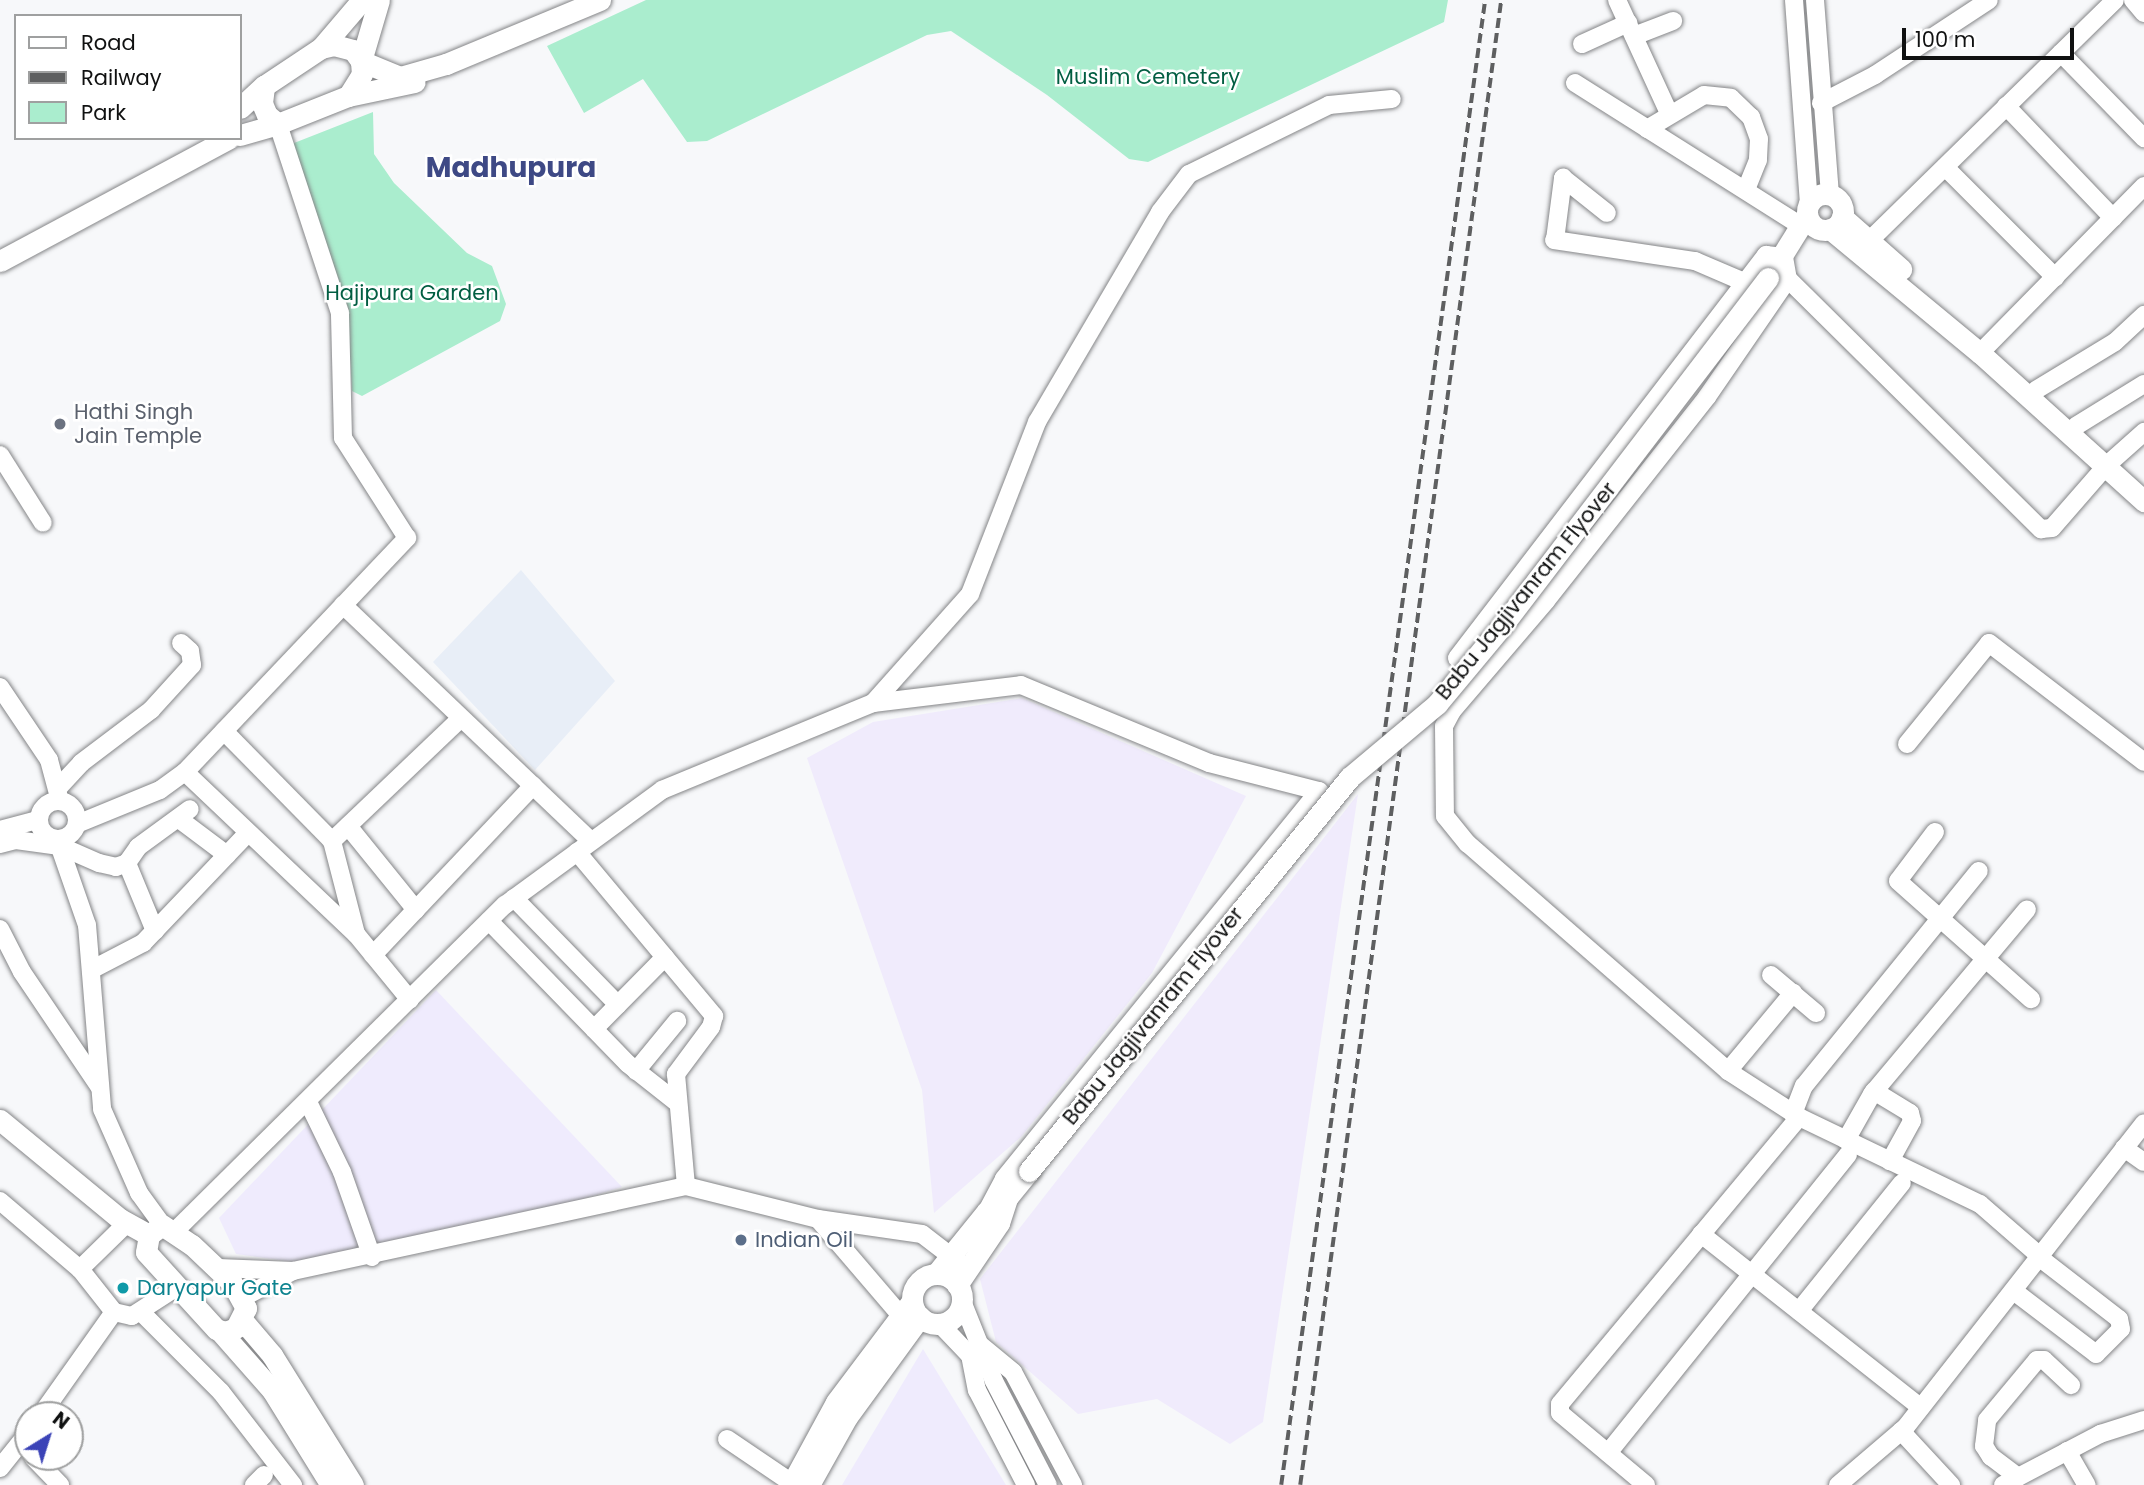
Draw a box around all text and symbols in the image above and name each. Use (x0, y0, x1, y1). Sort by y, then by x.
legend (14, 14, 242, 140)
scale bar (1906, 14, 2078, 58)
text: 100 m (1915, 25, 1975, 54)
text: Road (81, 28, 136, 57)
text: Railway (81, 63, 162, 92)
park label: Muslim Cemetery (1056, 64, 1240, 90)
text: Park (81, 98, 126, 127)
district label: Madhupura (426, 151, 596, 185)
park label: Hajipura Garden (325, 280, 499, 306)
place label: Hathi Singh Jain Temple (74, 399, 202, 449)
marker: Hathi Singh Jain Temple (52, 416, 68, 432)
street label: Babu Jagjivanram Flyover (1430, 477, 1622, 705)
street label: Babu Jagjivanram Flyover (1057, 902, 1249, 1130)
place label: Indian Oil (755, 1227, 853, 1253)
marker: Indian Oil (733, 1232, 749, 1248)
place label: Daryapur Gate (137, 1275, 292, 1301)
marker: Daryapur Gate (115, 1280, 131, 1296)
north arrow (14, 1401, 84, 1471)
text: N (47, 1406, 75, 1436)

